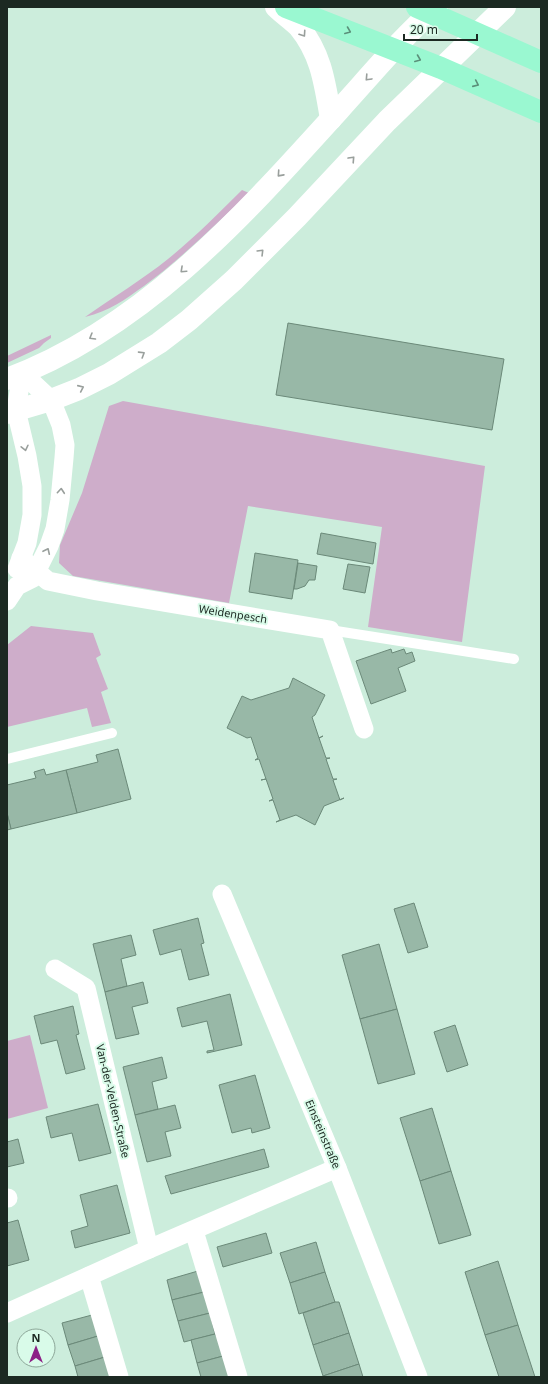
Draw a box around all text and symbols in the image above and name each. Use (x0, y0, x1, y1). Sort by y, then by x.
scale bar (404, 16, 477, 42)
text: 20 m (410, 21, 438, 38)
one-way arrow (345, 27, 352, 35)
one-way arrow (298, 30, 306, 37)
one-way arrow (413, 54, 421, 62)
one-way arrow (365, 73, 373, 81)
one-way arrow (472, 79, 480, 87)
one-way arrow (347, 156, 354, 163)
one-way arrow (278, 170, 285, 177)
one-way arrow (257, 249, 264, 257)
one-way arrow (180, 266, 188, 273)
one-way arrow (89, 333, 96, 340)
one-way arrow (138, 351, 145, 358)
one-way arrow (76, 385, 84, 393)
one-way arrow (21, 445, 29, 451)
one-way arrow (57, 488, 66, 494)
one-way arrow (42, 547, 50, 555)
street label: Weidenpesch (198, 601, 268, 626)
street label: Van-der-Velden-Straße (93, 1043, 134, 1159)
street label: Einsteinstraße (302, 1097, 345, 1171)
north arrow (16, 1328, 56, 1368)
text: N (32, 1330, 40, 1345)

